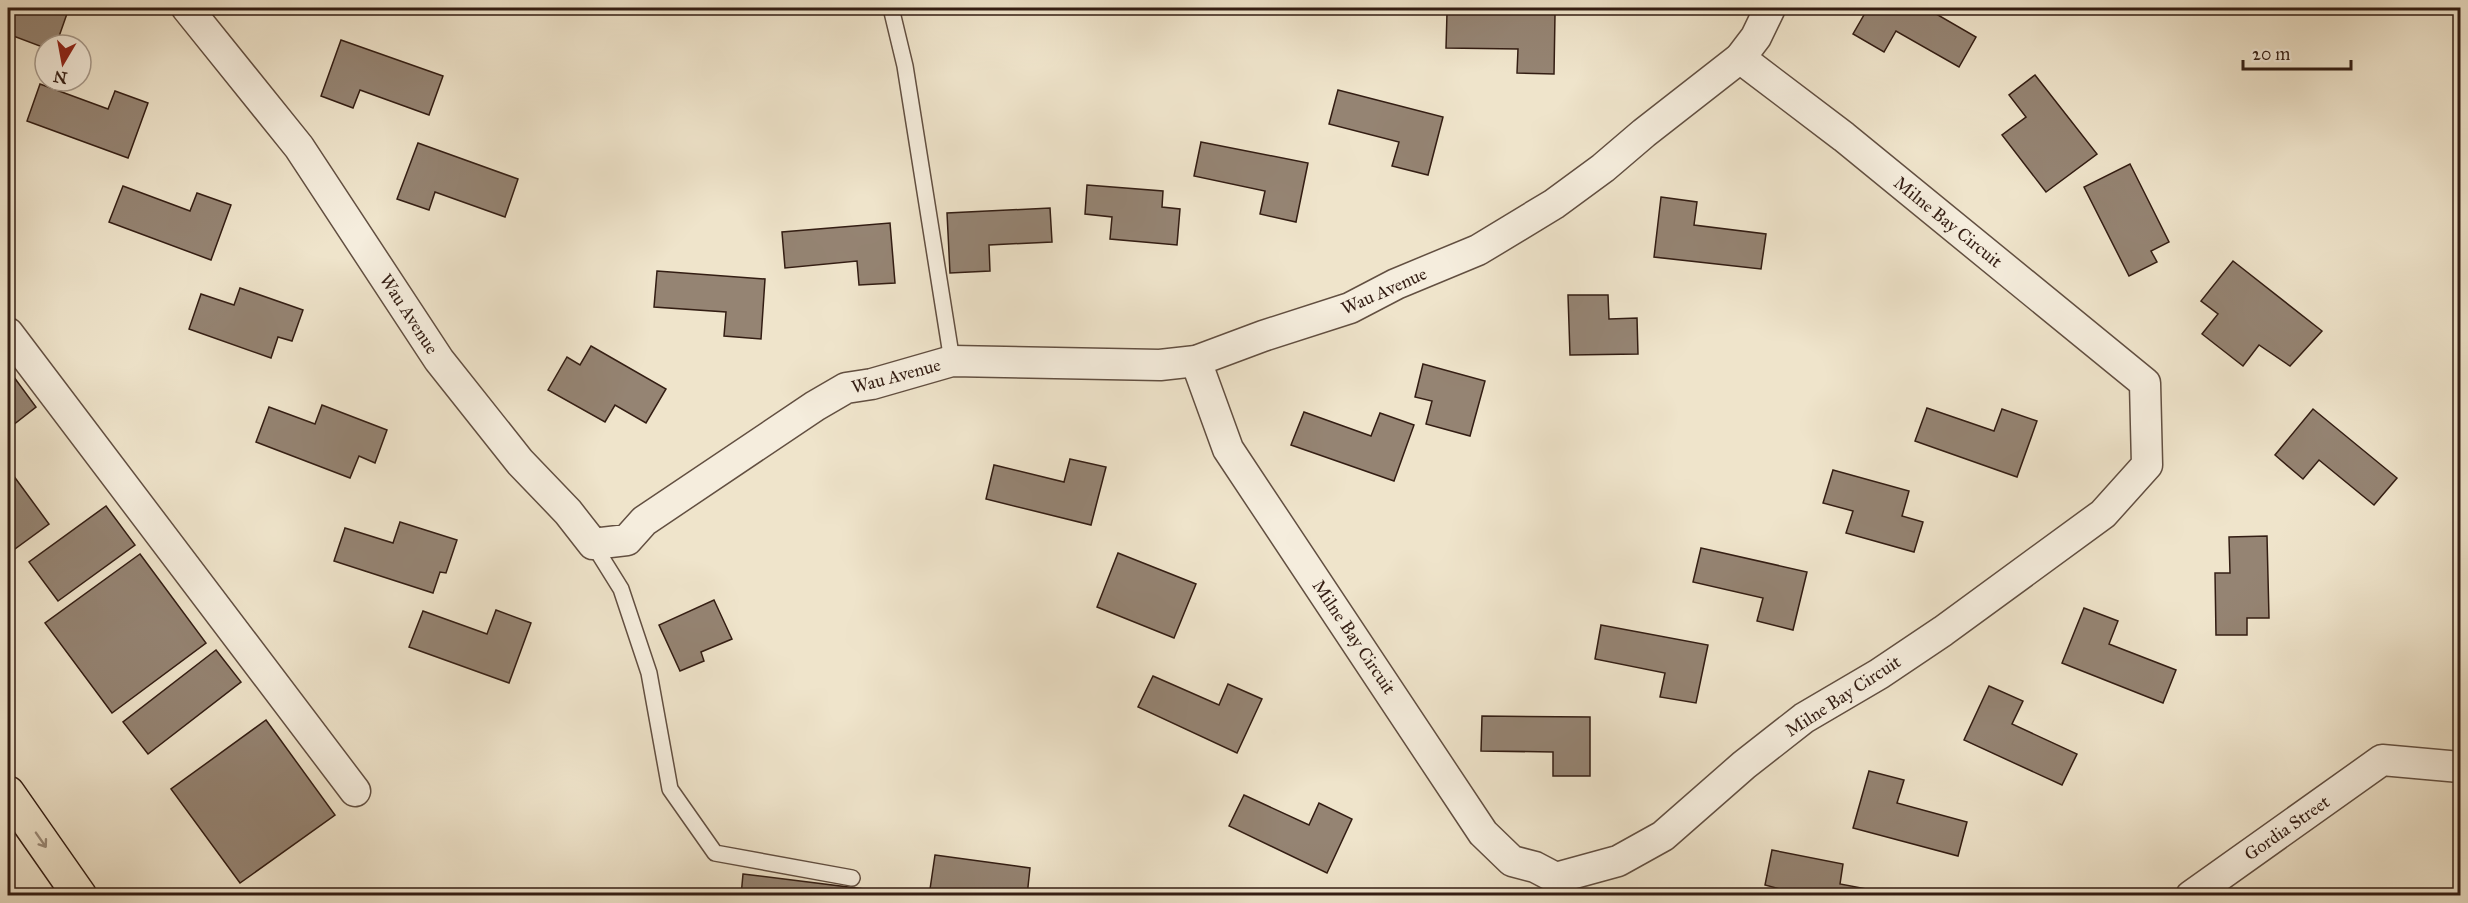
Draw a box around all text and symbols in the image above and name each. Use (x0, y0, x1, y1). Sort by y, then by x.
north arrow (33, 33, 93, 93)
scale bar (2243, 33, 2351, 71)
text: 20 m (2252, 43, 2290, 65)
text: N (52, 67, 69, 88)
street label: Milne Bay Circuit (1889, 171, 2007, 273)
street label: Wau Avenue (1338, 262, 1430, 320)
street label: Wau Avenue (375, 270, 443, 358)
street label: Wau Avenue (849, 354, 943, 398)
street label: Milne Bay Circuit (1308, 576, 1401, 699)
street label: Milne Bay Circuit (1781, 650, 1905, 742)
street label: Gordia Street (2240, 790, 2334, 865)
one-way arrow (35, 832, 47, 848)

